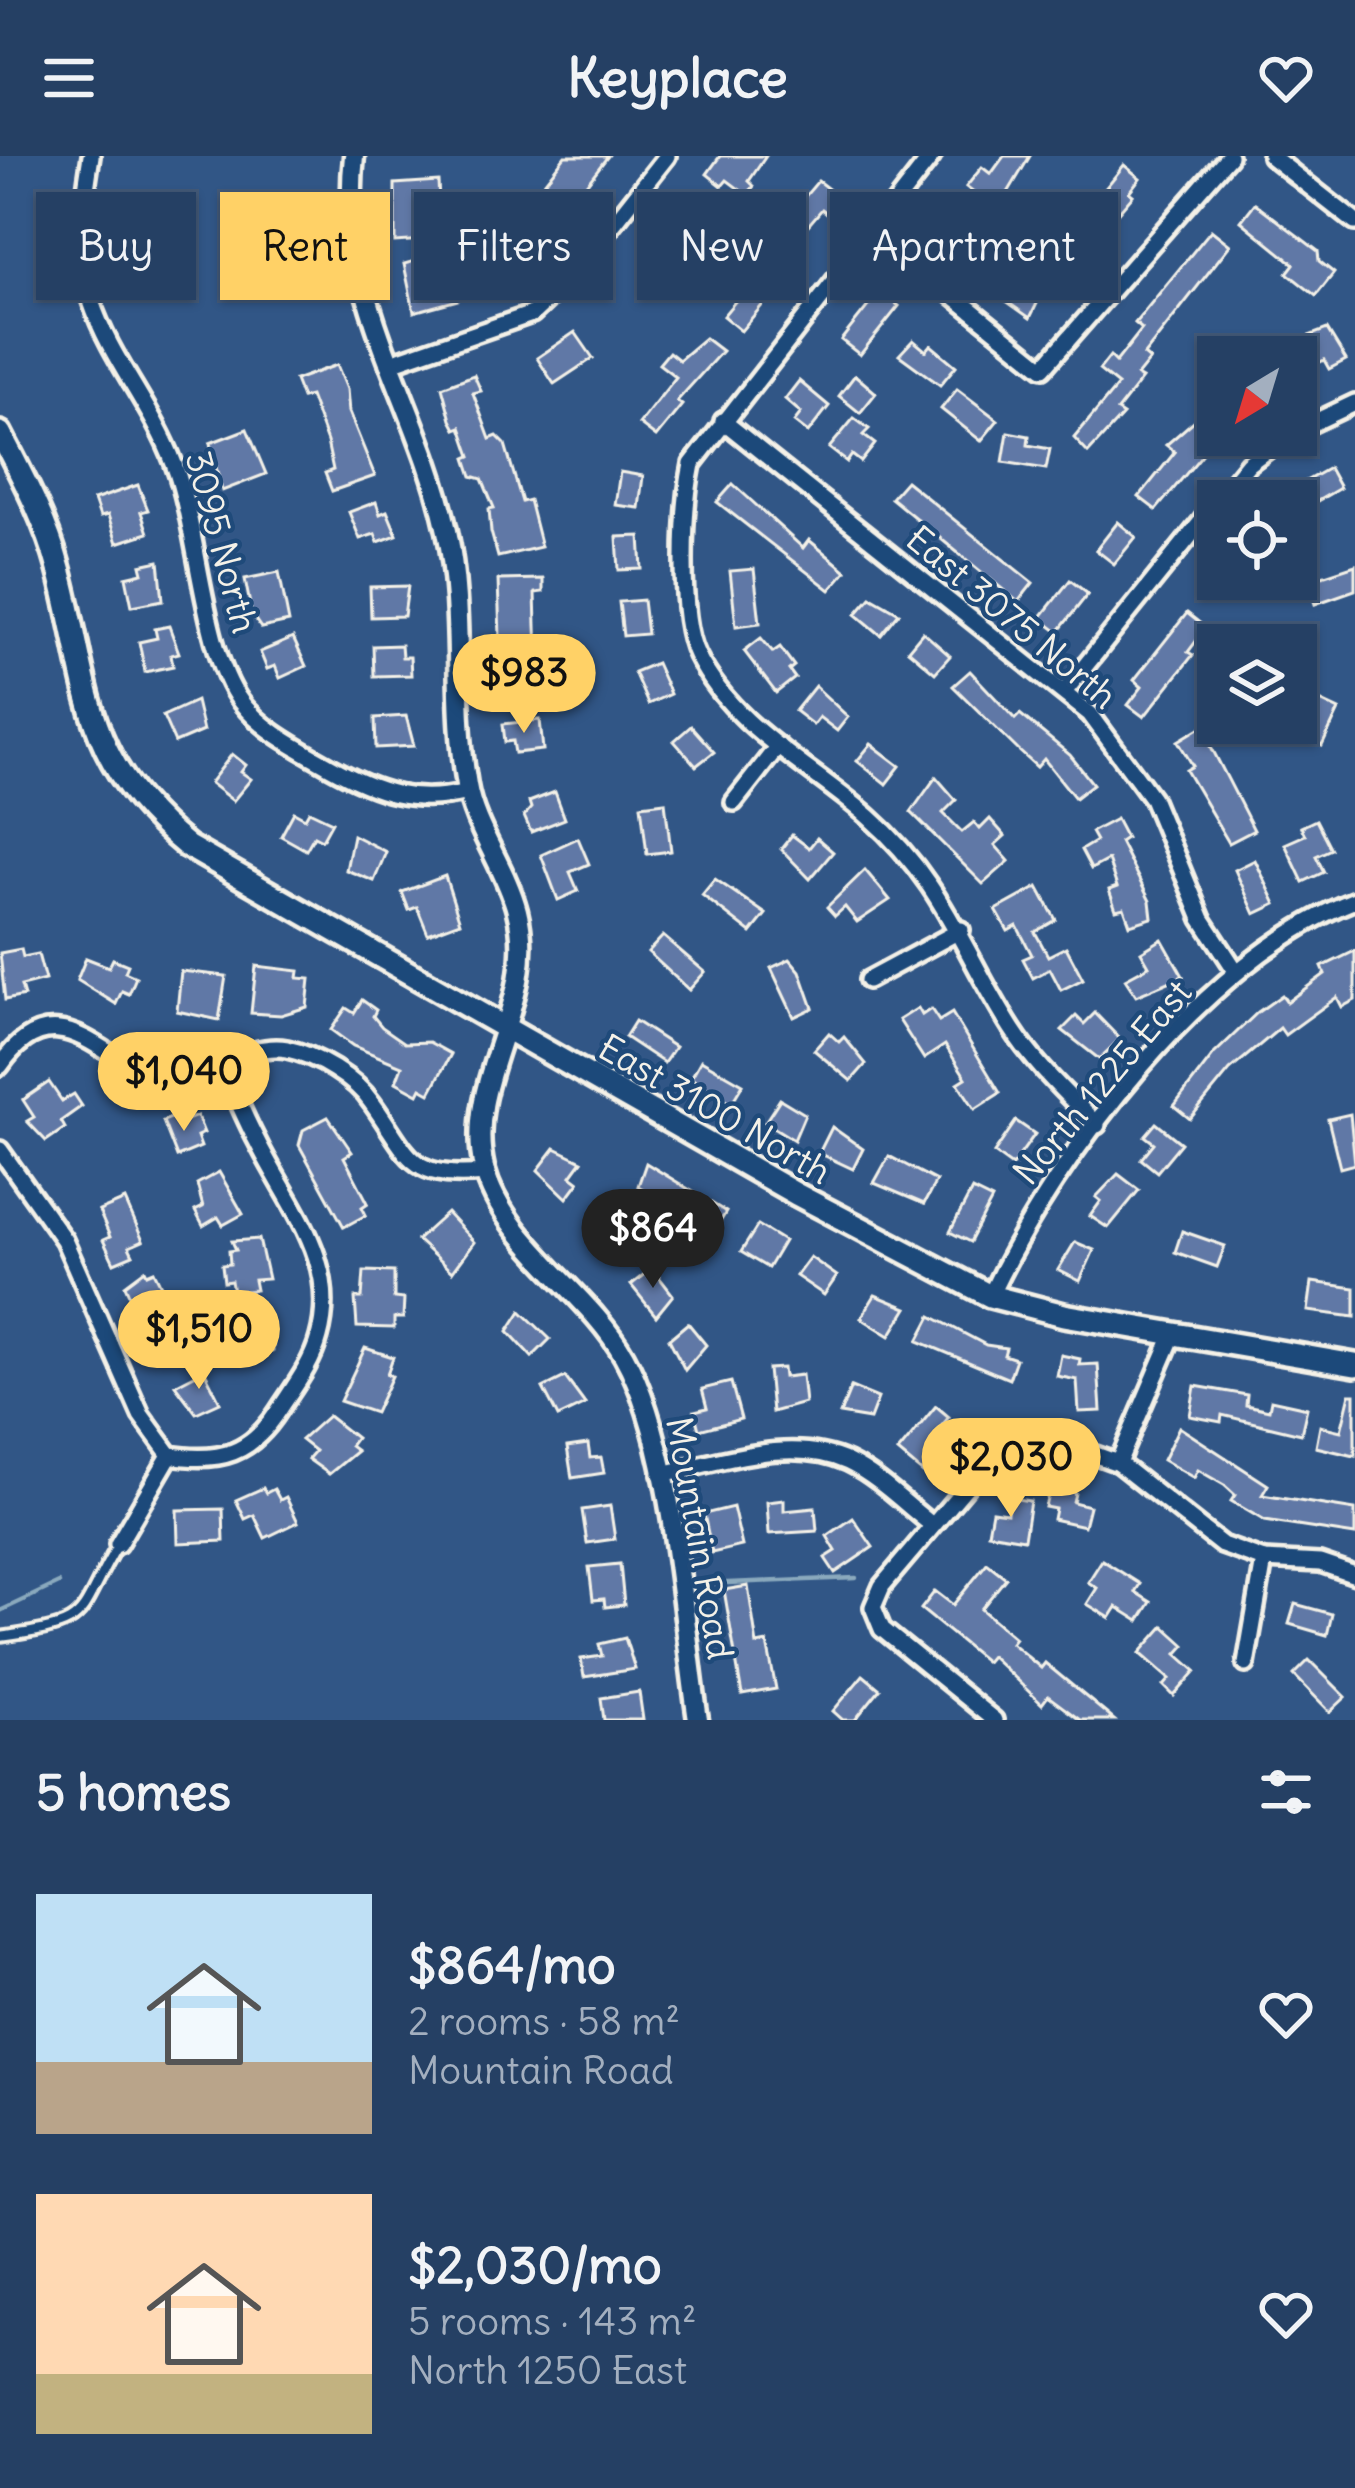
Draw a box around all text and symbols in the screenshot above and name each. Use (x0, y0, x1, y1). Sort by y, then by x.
text: Keyplace (567, 44, 788, 112)
icon: menu (36, 45, 102, 111)
icon: heart (1253, 45, 1319, 111)
chip: Buy (36, 192, 196, 300)
chip: Rent (220, 192, 390, 300)
chip: Filters (414, 192, 613, 300)
chip: New (637, 192, 806, 300)
chip: Apartment (830, 192, 1118, 300)
north arrow (1197, 336, 1317, 456)
map controls (1197, 336, 1317, 744)
street label: 3095 North (176, 446, 267, 638)
button: locate (1197, 480, 1317, 600)
street label: East 3075 North (897, 516, 1126, 719)
button: layers (1197, 624, 1317, 744)
pin: $983 (453, 634, 595, 736)
text: $983 (480, 648, 568, 697)
street label: North 1225 East (1004, 971, 1201, 1194)
street label: East 3100 North (591, 1025, 839, 1194)
pin: $1,040 (86, 1032, 282, 1134)
text: $1,040 (125, 1046, 243, 1095)
pin: $864 (582, 1189, 724, 1291)
text: $864 (608, 1203, 698, 1252)
pin: $1,510 (101, 1290, 297, 1392)
text: $1,510 (145, 1304, 253, 1353)
street label: Mountain Road (656, 1413, 743, 1663)
pin: $2,030 (913, 1418, 1109, 1520)
text: $2,030 (949, 1432, 1073, 1481)
icon: filters (1253, 1759, 1319, 1825)
text: 5 homes (36, 1760, 231, 1824)
text: $864/mo (408, 1933, 616, 1997)
icon: home (132, 1942, 276, 2086)
icon: heart (1253, 1981, 1319, 2047)
text: 2 rooms · 58 m² (408, 1997, 680, 2046)
text: Mountain Road (408, 2046, 674, 2095)
text: $2,030/mo (408, 2233, 662, 2297)
icon: home (132, 2242, 276, 2386)
icon: heart (1253, 2281, 1319, 2347)
text: 5 rooms · 143 m² (408, 2297, 697, 2346)
text: North 1250 East (408, 2346, 687, 2395)

